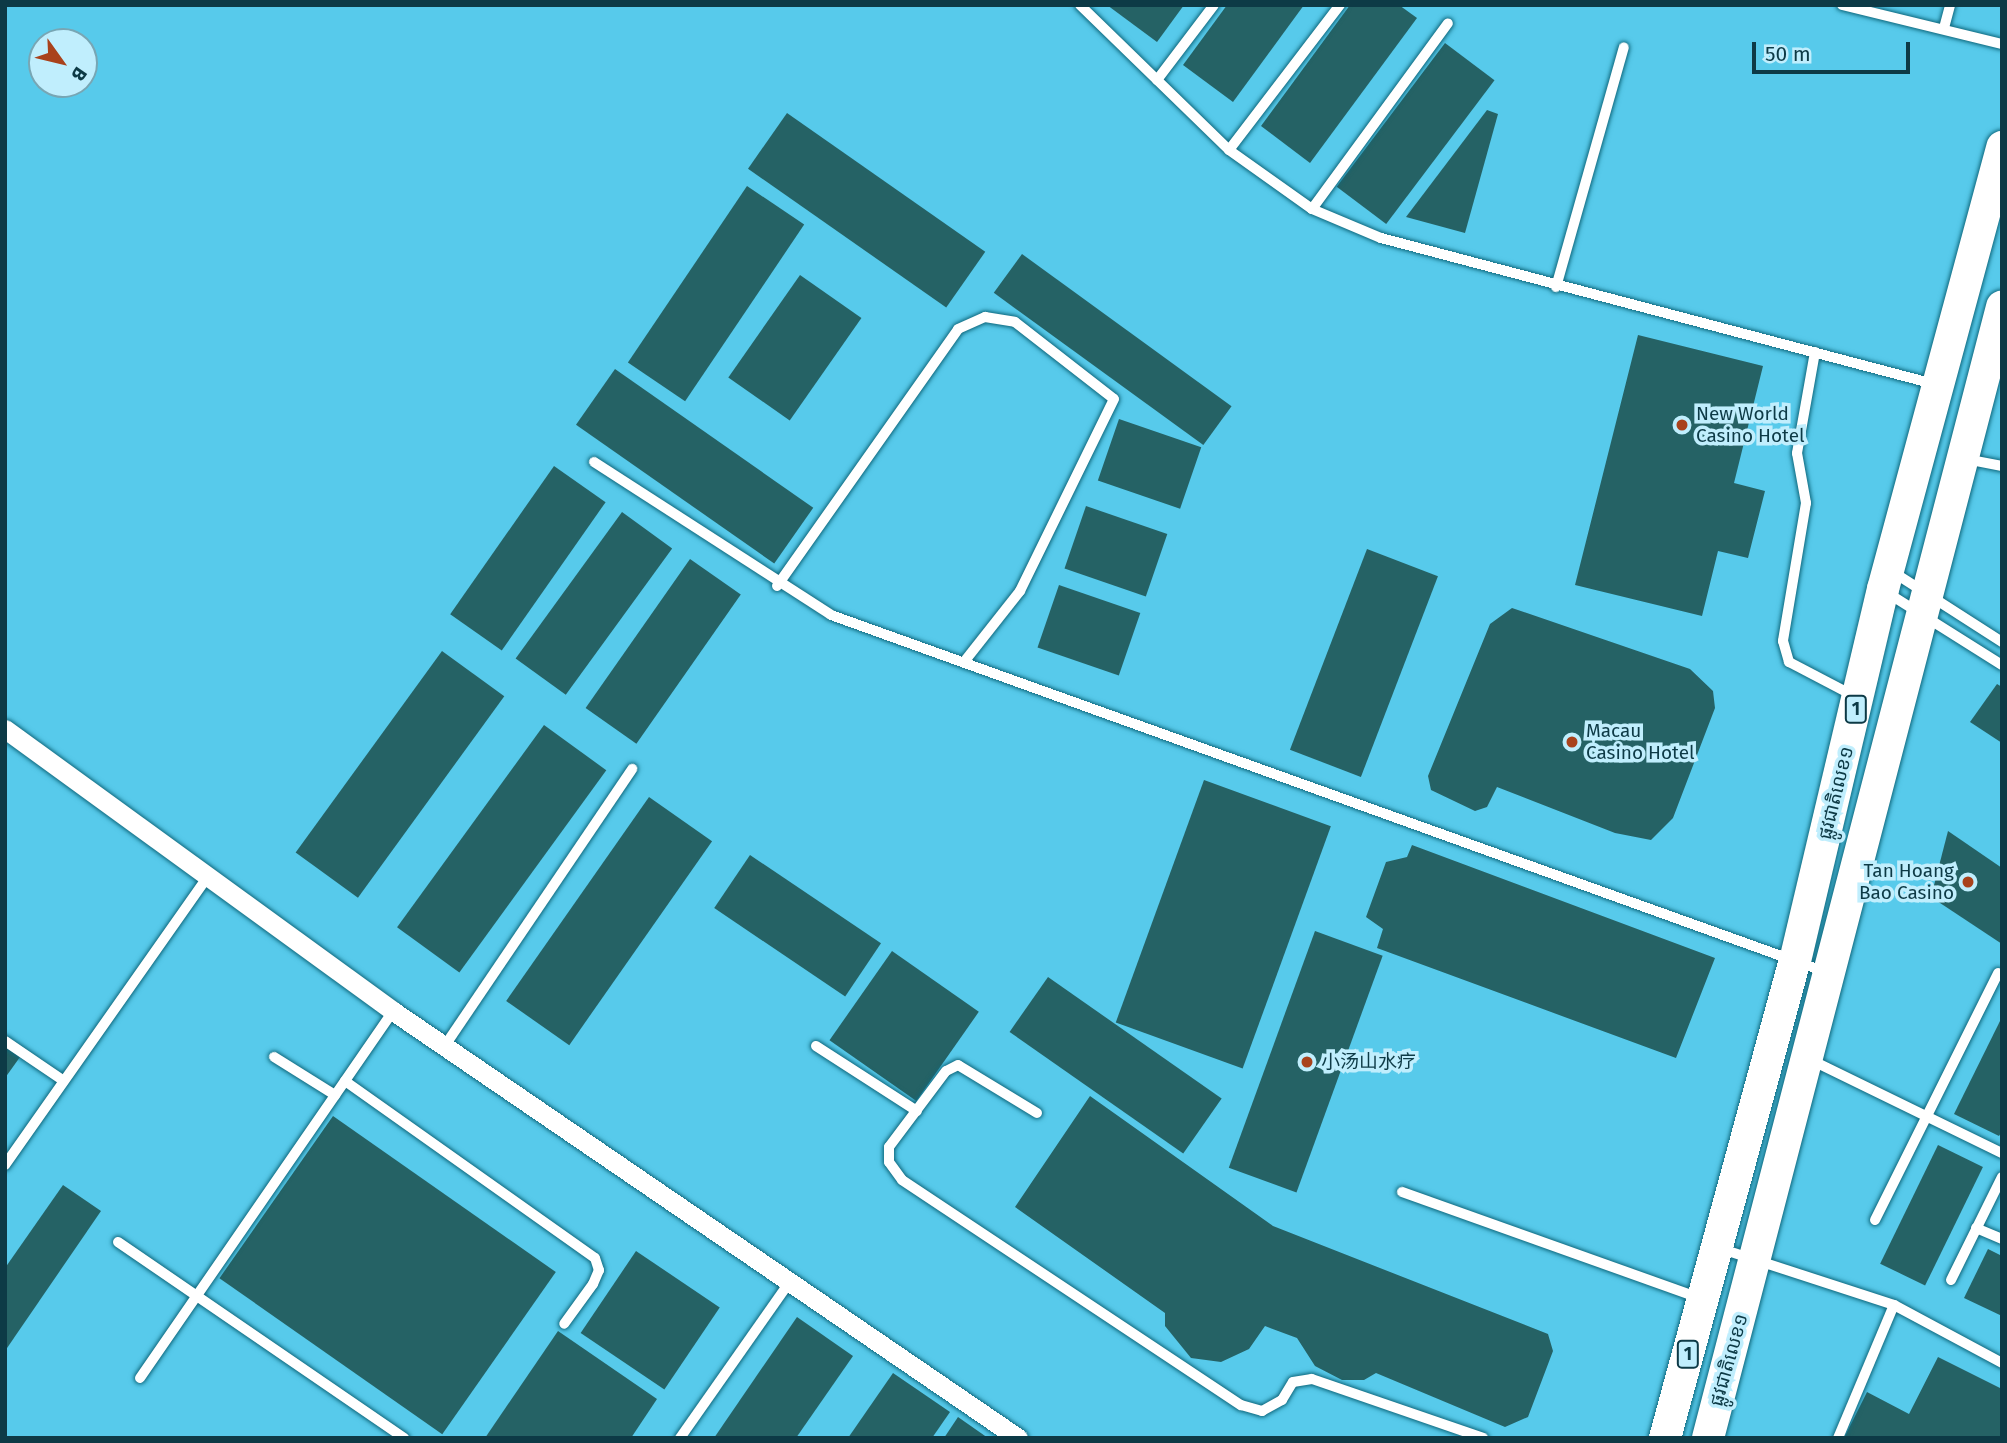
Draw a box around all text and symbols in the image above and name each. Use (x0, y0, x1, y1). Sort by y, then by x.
north arrow (28, 28, 98, 98)
scale bar (1755, 28, 1912, 72)
text: 50 m (1765, 41, 1811, 67)
text: B (66, 63, 92, 85)
place label: New World Casino Hotel (1696, 403, 1805, 447)
marker: New World Casino Hotel (1674, 417, 1690, 433)
road number: 1 (1844, 694, 1868, 724)
place label: Macau Casino Hotel (1586, 720, 1695, 764)
marker: Macau Casino Hotel (1564, 734, 1580, 750)
street label: ផ្លូវជាតិលេខ១ (1813, 744, 1859, 842)
place label: Tan Hoang Bao Casino (1859, 860, 1954, 904)
marker: Tan Hoang Bao Casino (1960, 874, 1976, 890)
place label: 小汤山水疗 (1321, 1051, 1416, 1073)
marker: 小汤山水疗 (1299, 1054, 1315, 1070)
street label: ផ្លូវជាតិលេខ១ (1705, 1311, 1753, 1409)
road number: 1 (1676, 1339, 1700, 1368)

